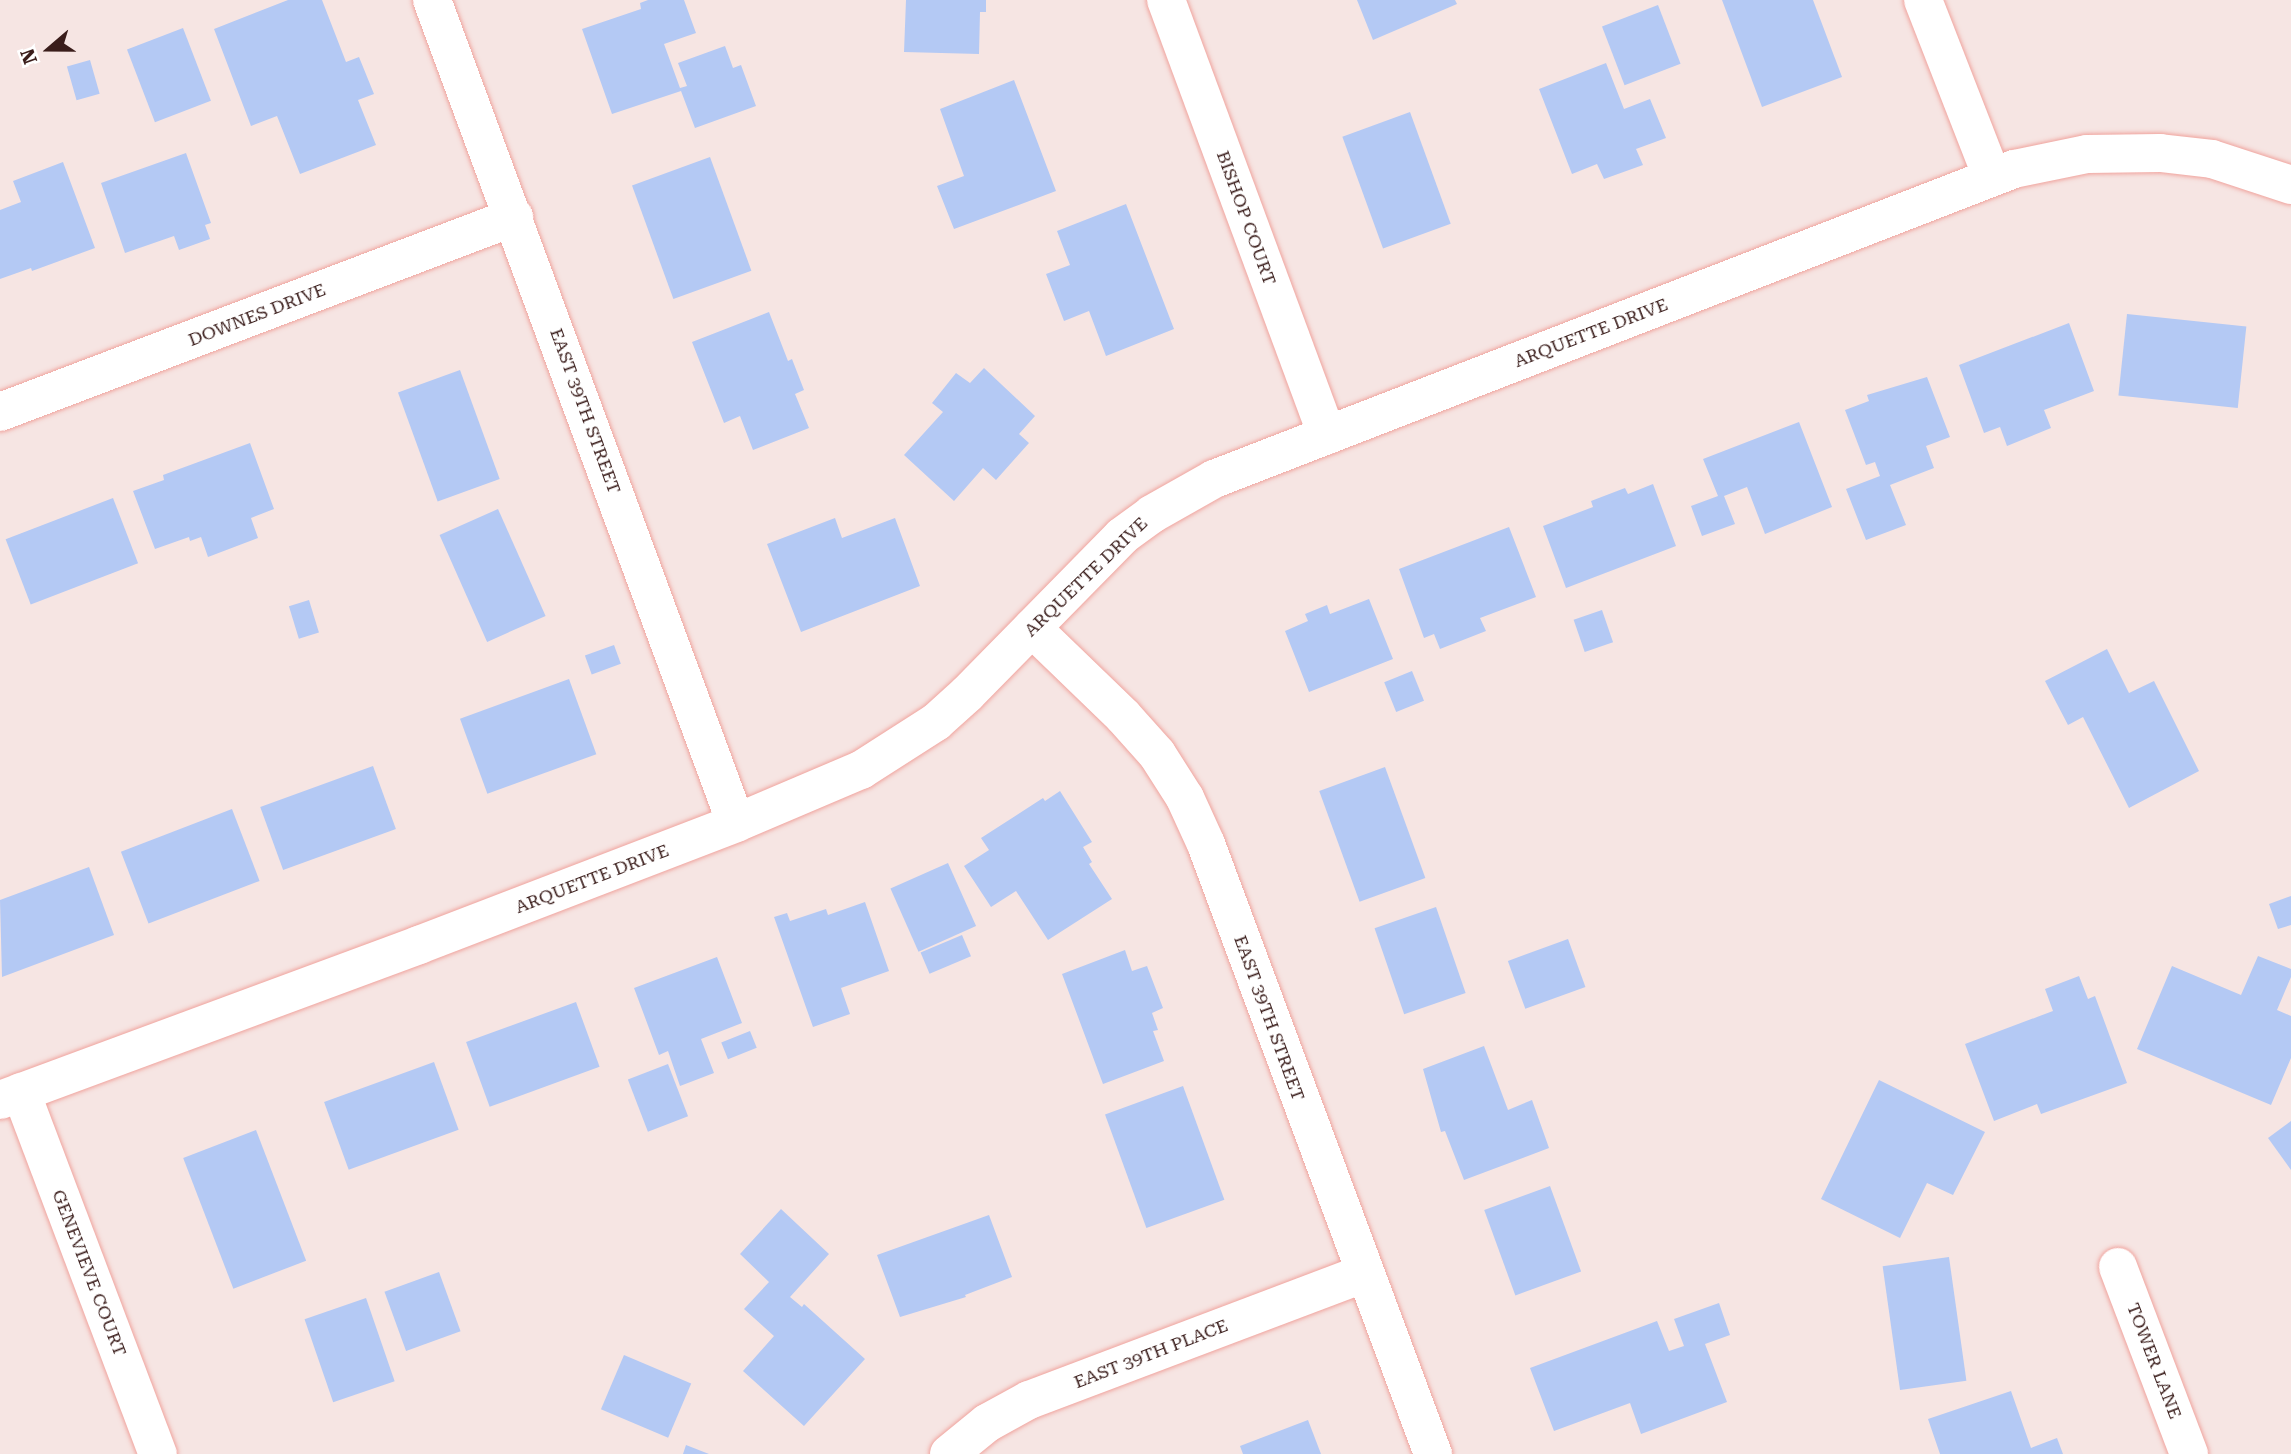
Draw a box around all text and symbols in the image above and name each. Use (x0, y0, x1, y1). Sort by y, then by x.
north arrow (14, 14, 84, 84)
text: N (15, 46, 42, 67)
street label: BISHOP COURT (1212, 148, 1280, 288)
street label: DOWNES DRIVE (185, 279, 329, 351)
street label: ARQUETTE DRIVE (1511, 294, 1671, 372)
street label: EAST 39TH STREET (545, 325, 625, 497)
street label: ARQUETTE DRIVE (1020, 513, 1152, 641)
street label: ARQUETTE DRIVE (512, 840, 672, 918)
street label: EAST 39TH STREET (1229, 932, 1309, 1104)
street label: GENEVIEVE COURT (47, 1187, 131, 1359)
street label: TOWER LANE (2122, 1300, 2186, 1422)
street label: EAST 39TH PLACE (1071, 1315, 1231, 1393)

